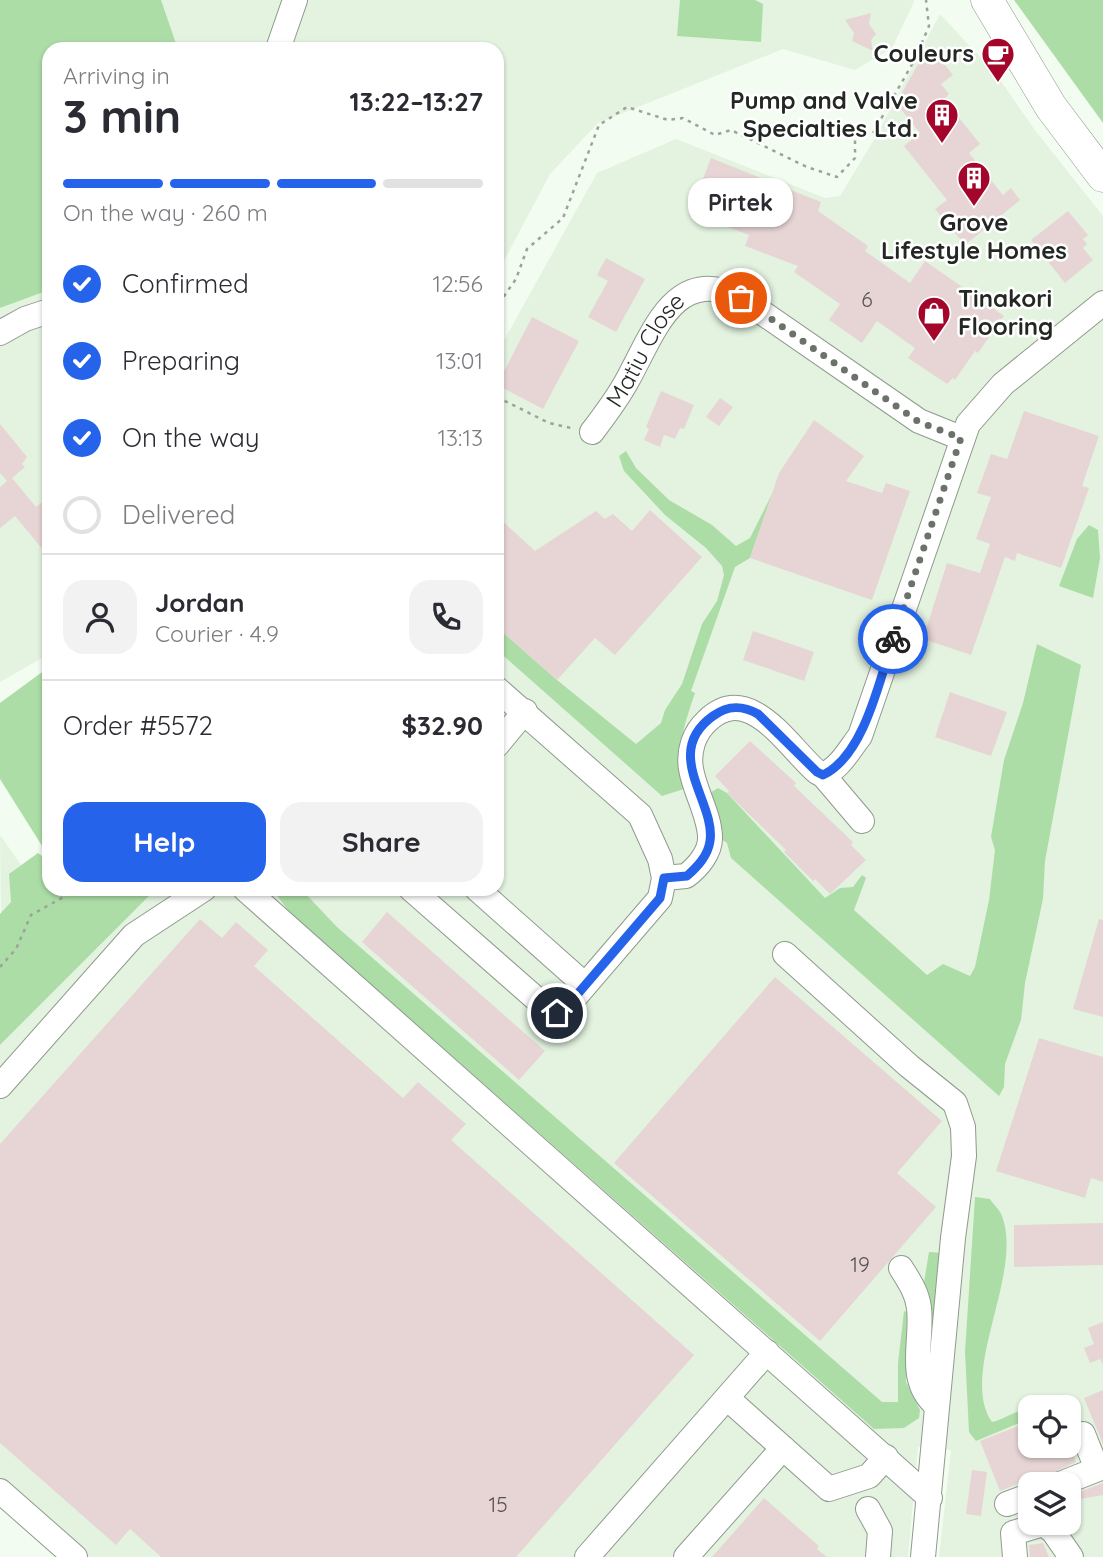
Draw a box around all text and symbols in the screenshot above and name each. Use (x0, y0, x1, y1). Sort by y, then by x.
cafe icon: Couleurs (979, 35, 1017, 84)
place label: Couleurs (873, 38, 974, 68)
text: Arriving in (63, 61, 170, 90)
text: 13:22–13:27 (350, 85, 483, 118)
place label: Pump and Valve Specialties Ltd. (730, 85, 918, 143)
text: 3 min (63, 87, 181, 145)
building icon: Pump and Valve Specialties Ltd. (923, 96, 961, 145)
building icon: Grove Lifestyle Homes (955, 159, 993, 208)
callout: Pirtek (688, 179, 794, 228)
text: Pirtek (708, 188, 773, 217)
text: On the way · 260 m (63, 198, 268, 227)
place label: Grove Lifestyle Homes (881, 207, 1067, 265)
icon: check (63, 265, 101, 303)
text: Confirmed (122, 267, 249, 300)
pin (711, 268, 771, 328)
text: 12:56 (433, 269, 483, 298)
icon: bag (722, 279, 760, 317)
place label: Tinakori Flooring (958, 283, 1053, 341)
street label: Matiu Close (599, 285, 690, 412)
house number: 6 (861, 286, 873, 312)
shop icon: Tinakori Flooring (915, 294, 953, 343)
icon: check (63, 342, 101, 380)
text: Preparing (122, 344, 240, 377)
text: 13:01 (436, 346, 483, 375)
icon: check (63, 419, 101, 457)
text: On the way (122, 421, 260, 454)
text: 13:13 (438, 423, 483, 452)
text: Delivered (122, 498, 235, 531)
button: person (63, 580, 137, 654)
button: phone (409, 580, 483, 654)
text: Jordan (155, 586, 244, 619)
courier (858, 604, 928, 674)
text: Courier · 4.9 (155, 619, 279, 648)
icon: bike (874, 620, 912, 658)
text: Order #5572 (63, 709, 213, 742)
text: $32.90 (402, 709, 483, 742)
button: Help (63, 802, 266, 882)
button: Share (280, 802, 483, 882)
pin (527, 983, 587, 1043)
icon: home (538, 994, 576, 1032)
house number: 19 (850, 1251, 870, 1277)
map controls (1018, 1395, 1081, 1535)
button: locate (1018, 1395, 1081, 1458)
button: layers (1018, 1472, 1081, 1535)
house number: 15 (488, 1491, 508, 1517)

